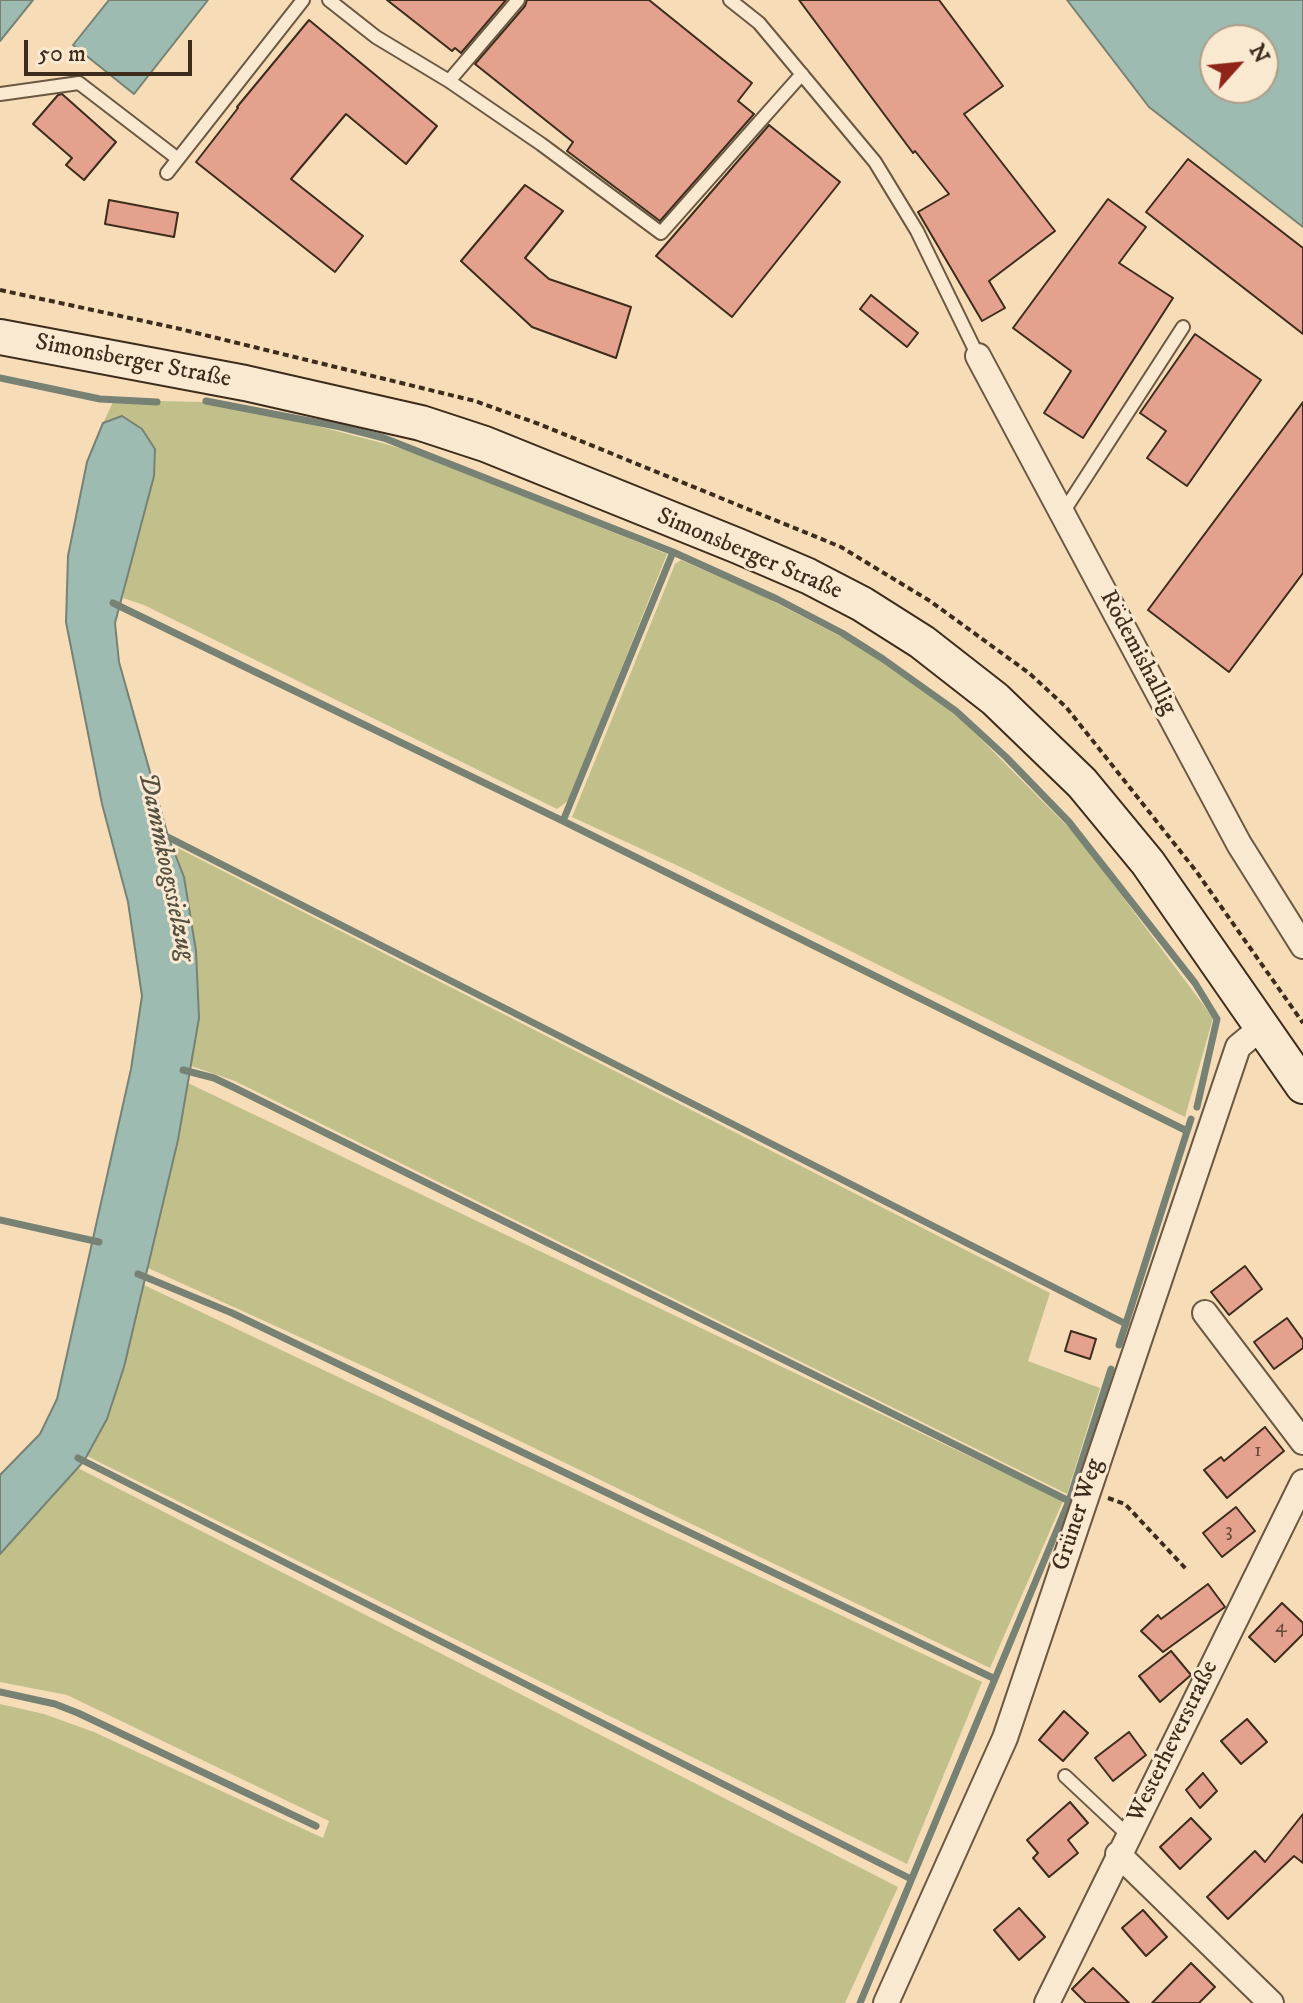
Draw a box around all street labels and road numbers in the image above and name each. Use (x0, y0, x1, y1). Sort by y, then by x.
street label: Simonsberger Straße (33, 329, 233, 395)
street label: Simonsberger Straße (652, 503, 846, 607)
street label: Rödemishallig (1092, 586, 1182, 720)
street label: Grüner Weg (1047, 1455, 1111, 1575)
street label: Westerheverstraße (1122, 1656, 1226, 1828)

